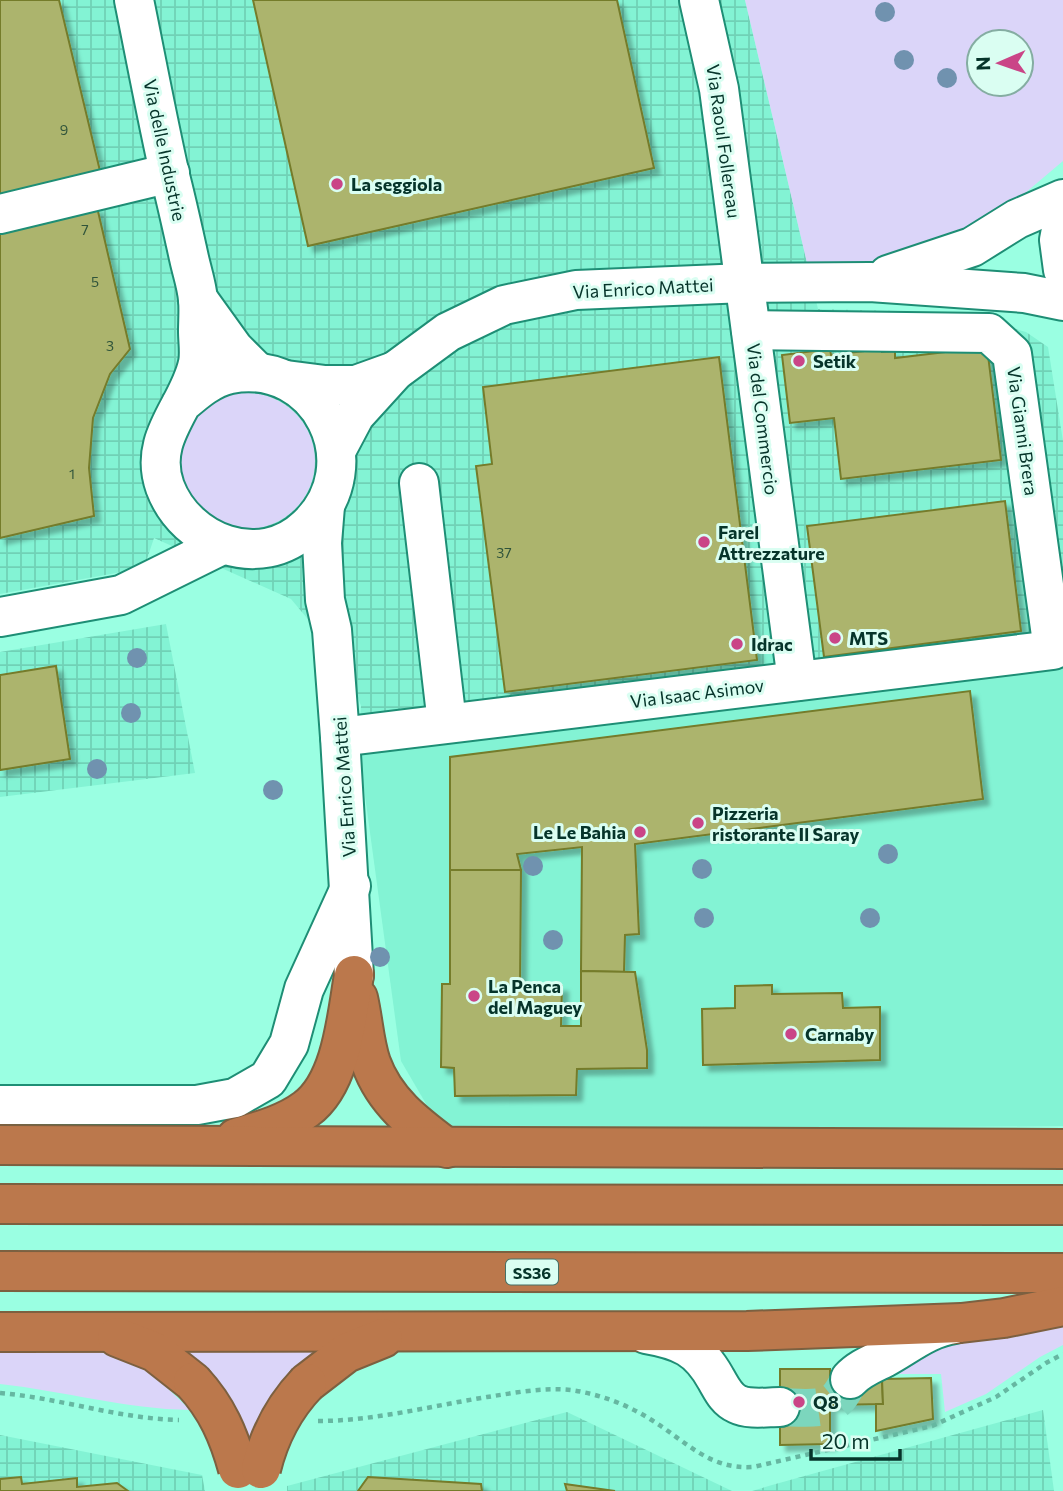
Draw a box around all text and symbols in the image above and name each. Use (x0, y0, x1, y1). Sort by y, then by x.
north arrow (965, 28, 1035, 98)
text: N (971, 56, 994, 71)
street label: Via Raoul Follereau (702, 63, 746, 219)
street label: Via delle Industrie (139, 77, 191, 223)
house number: 9 (60, 121, 68, 138)
place label: La seggiola (351, 173, 442, 195)
marker: La seggiola (329, 176, 345, 192)
house number: 7 (81, 221, 89, 238)
house number: 5 (91, 273, 99, 290)
street label: Via Enrico Mattei (572, 273, 714, 303)
house number: 3 (106, 337, 114, 354)
street label: Via del Commercio (743, 342, 783, 496)
place label: Setik (813, 350, 857, 372)
marker: Setik (791, 353, 807, 369)
street label: Via Gianni Brera (1003, 365, 1043, 497)
house number: 1 (69, 465, 75, 482)
place label: Farel Attrezzature (718, 521, 825, 564)
marker: Farel Attrezzature (696, 534, 712, 550)
house number: 37 (496, 544, 512, 561)
place label: MTS (849, 627, 888, 649)
marker: MTS (827, 630, 843, 646)
place label: Idrac (751, 633, 793, 655)
marker: Idrac (729, 636, 745, 652)
street label: Via Isaac Asimov (629, 674, 765, 712)
street label: Via Enrico Mattei (328, 716, 360, 858)
place label: Pizzeria ristorante Il Saray (712, 802, 859, 845)
marker: Pizzeria ristorante Il Saray (690, 815, 706, 831)
place label: Le Le Bahia (533, 821, 626, 843)
marker: Le Le Bahia (632, 824, 648, 840)
place label: La Penca del Maguey (488, 975, 582, 1018)
marker: La Penca del Maguey (466, 988, 482, 1004)
place label: Carnaby (805, 1023, 874, 1045)
marker: Carnaby (783, 1026, 799, 1042)
road number: SS36 (506, 1260, 558, 1284)
place label: Q8 (813, 1391, 839, 1413)
marker: Q8 (791, 1394, 807, 1410)
scale bar (811, 1418, 900, 1462)
text: 20 m (822, 1428, 870, 1453)

